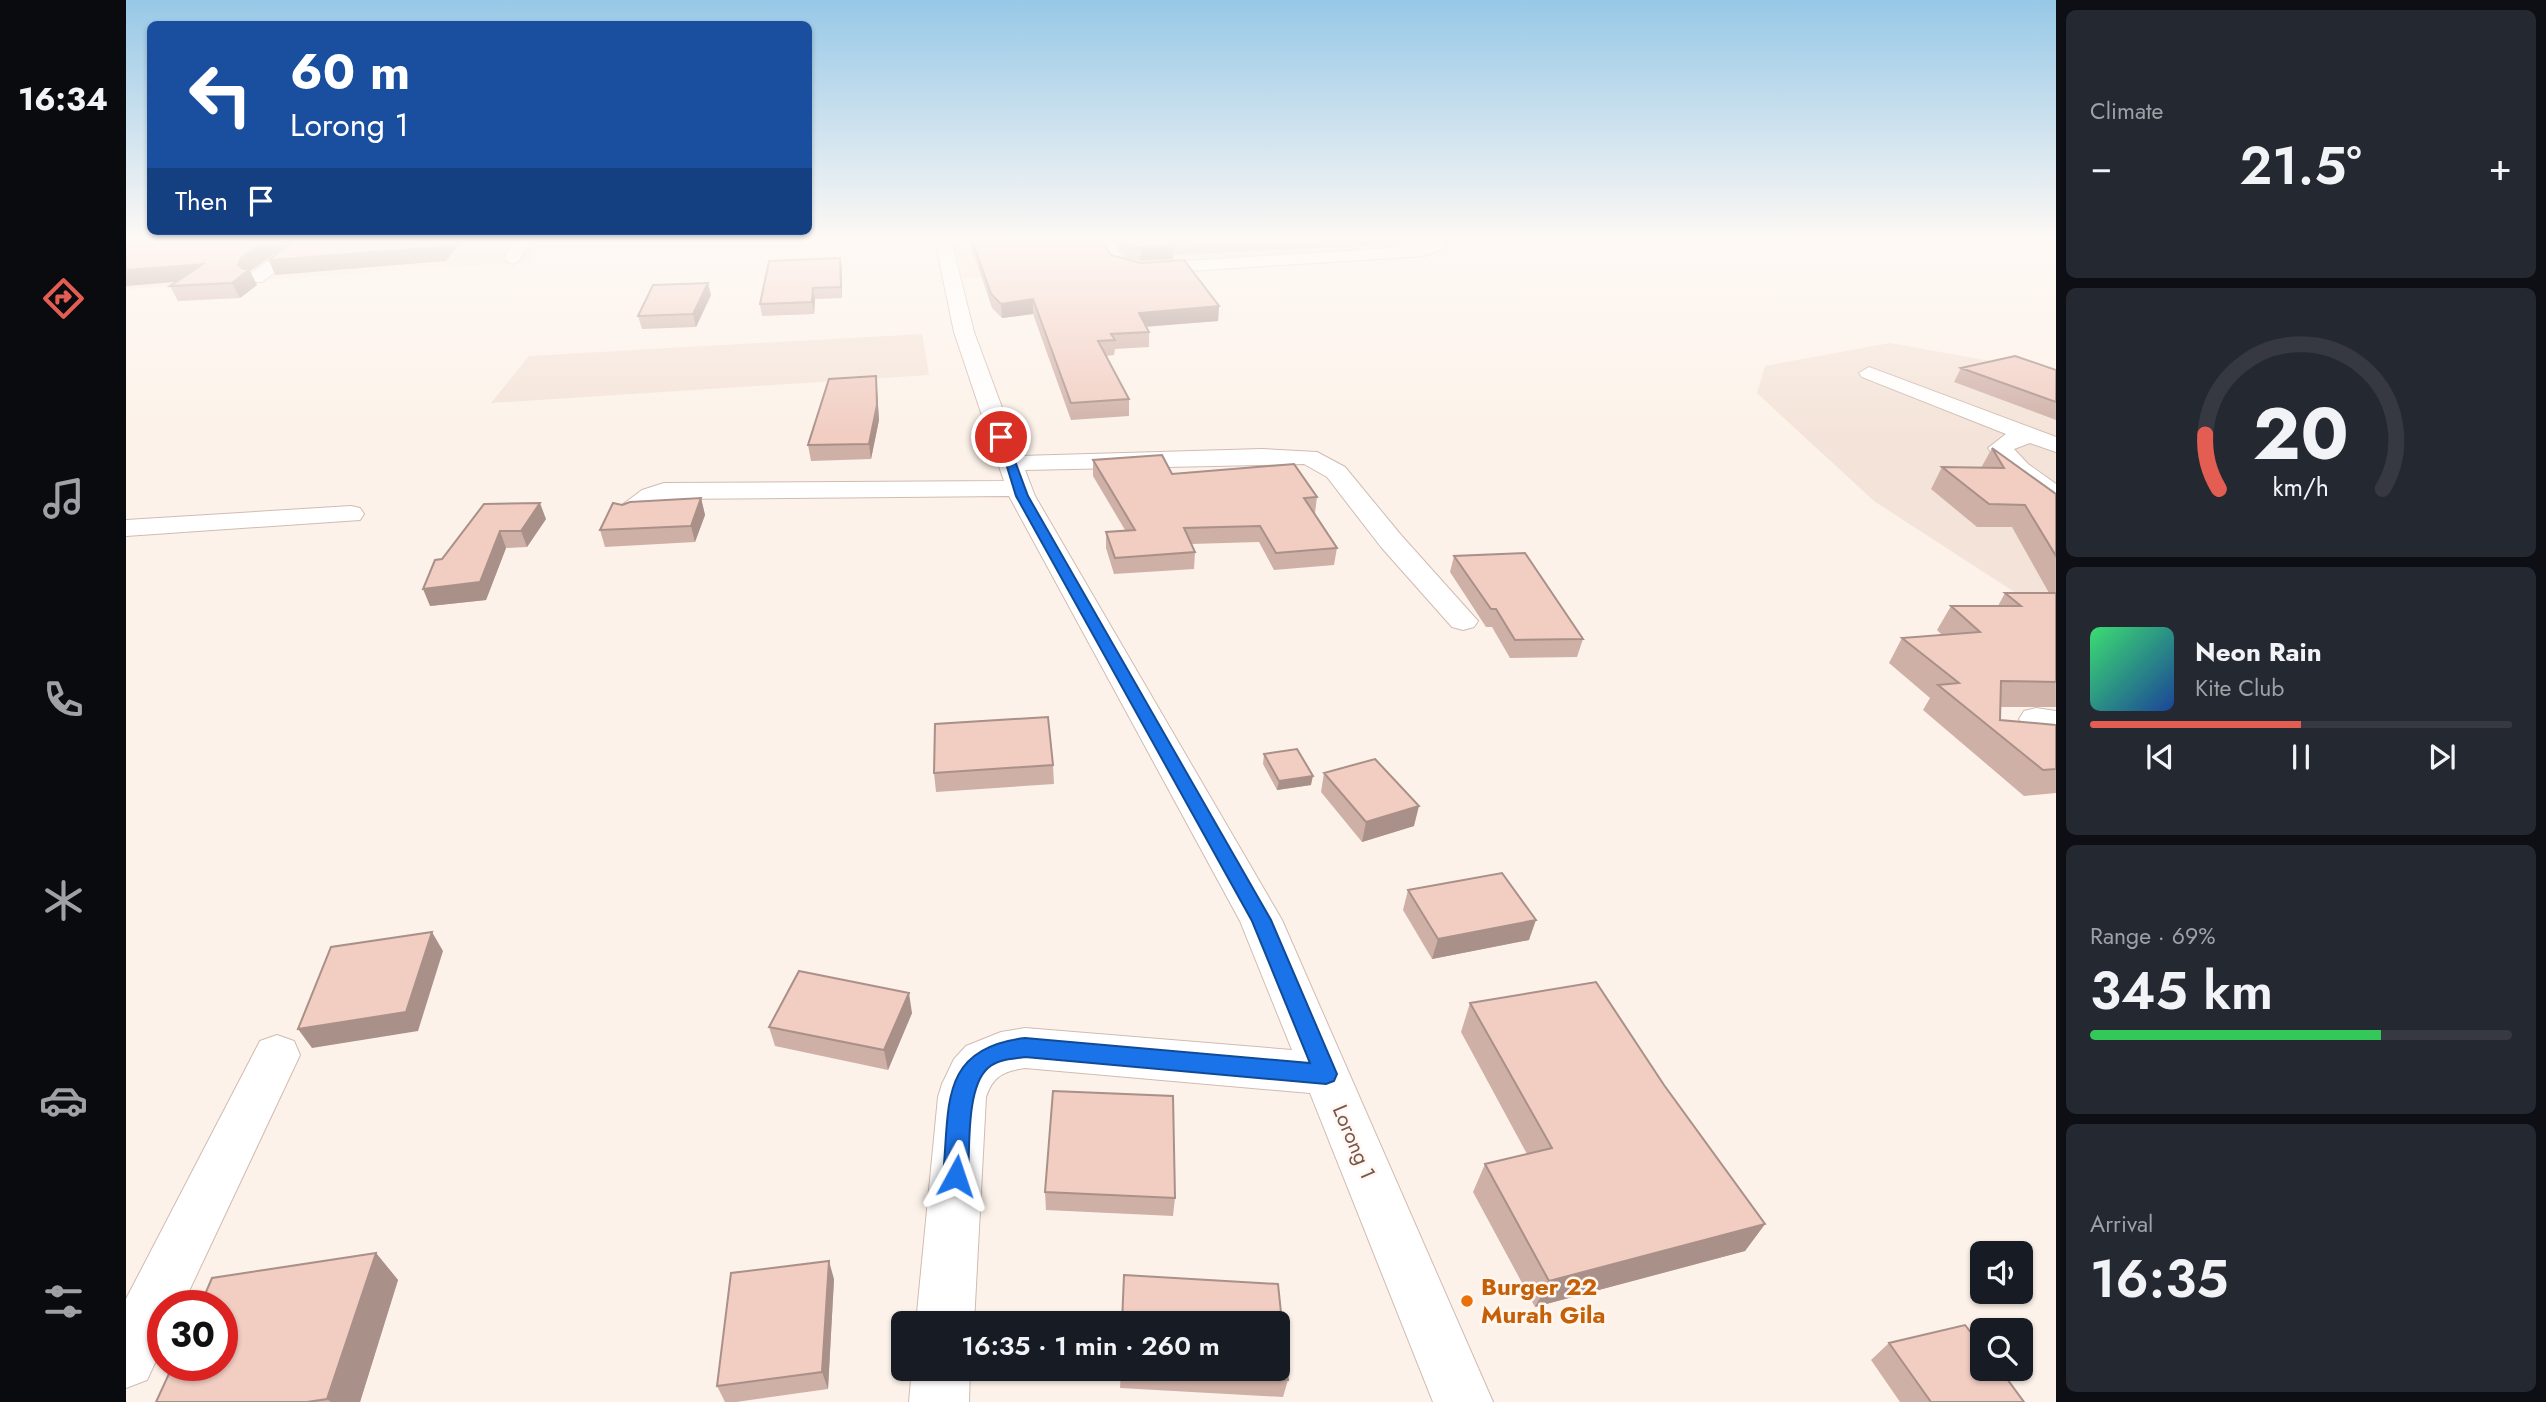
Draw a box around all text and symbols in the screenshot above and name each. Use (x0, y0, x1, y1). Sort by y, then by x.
text: 60 m (290, 37, 410, 107)
icon: left (175, 49, 266, 140)
text: 16:34 (18, 76, 108, 122)
text: Climate (2090, 94, 2163, 128)
text: Lorong 1 (290, 102, 409, 148)
text: 21.5° (2240, 128, 2362, 204)
text: − (2090, 139, 2112, 194)
text: + (2489, 139, 2512, 194)
text: Then (175, 182, 228, 220)
icon: arrive (242, 182, 280, 220)
icon: directions (39, 274, 88, 323)
text: 20 (2253, 381, 2349, 486)
pin (971, 407, 1031, 467)
icon: arrive (982, 418, 1020, 456)
text: km/h (2273, 468, 2329, 504)
icon: music (39, 474, 88, 523)
text: Neon Rain (2195, 633, 2322, 671)
text: Kite Club (2195, 671, 2284, 705)
icon: phone (39, 675, 88, 724)
icon: previous (2141, 738, 2179, 776)
icon: pause (2282, 738, 2320, 776)
icon: next (2423, 738, 2461, 776)
icon: climate (39, 876, 88, 925)
text: Range · 69% (2090, 919, 2215, 953)
text: 345 km (2090, 953, 2273, 1029)
icon: car (39, 1076, 88, 1125)
street label: Lorong 1 (1325, 1100, 1383, 1184)
position arrow (919, 1139, 993, 1213)
text: Arrival (2090, 1207, 2153, 1241)
map controls (1970, 1241, 2033, 1381)
button: sound (1970, 1241, 2033, 1304)
text: 16:35 (2090, 1241, 2228, 1317)
place label: Burger 22 Murah Gila (1481, 1269, 1605, 1332)
icon: filters (39, 1277, 88, 1326)
speed limit sign: 30 (147, 1290, 238, 1381)
marker: Burger 22 Murah Gila (1459, 1293, 1475, 1309)
button: search (1970, 1318, 2033, 1381)
text: 16:35 · 1 min · 260 m (961, 1327, 1220, 1365)

